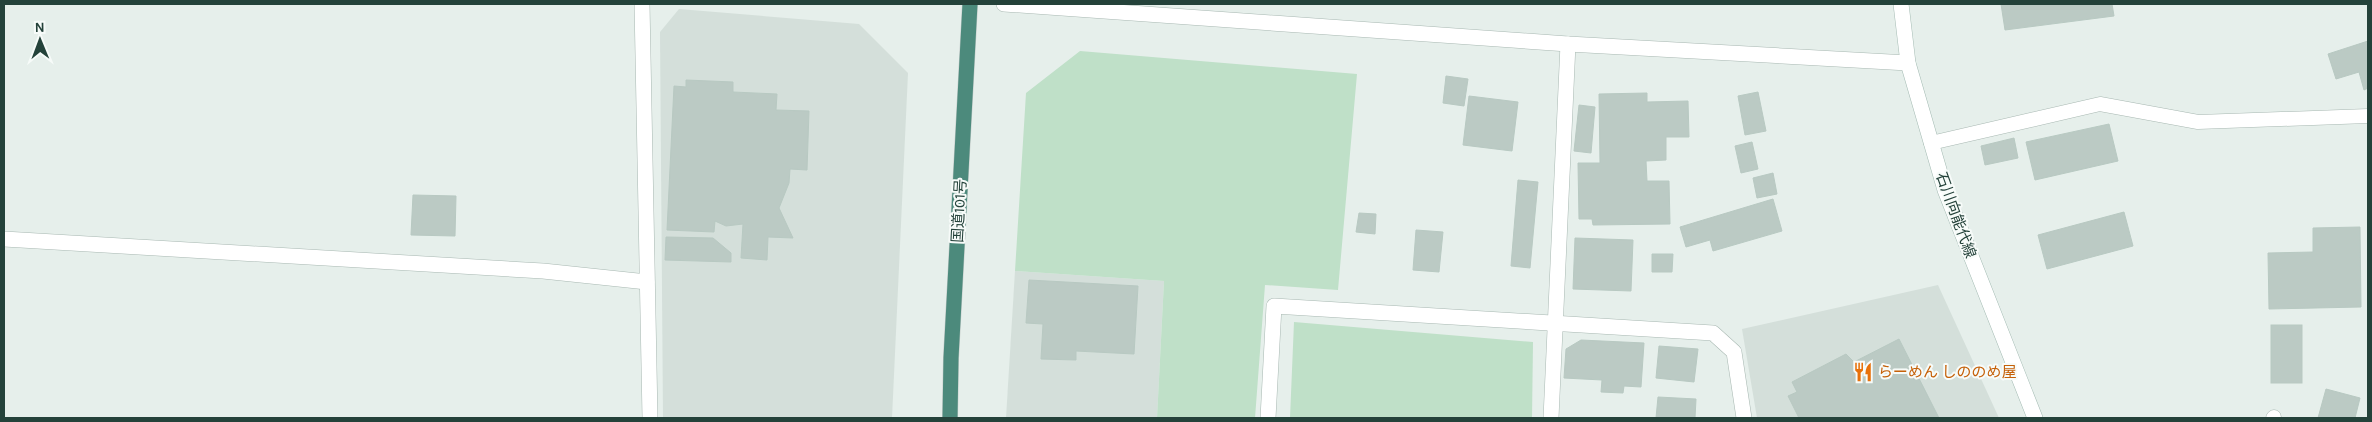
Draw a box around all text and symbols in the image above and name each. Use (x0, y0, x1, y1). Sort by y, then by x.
north arrow (15, 15, 65, 65)
text: N (35, 19, 45, 36)
street label: 石川向能代線 (1932, 170, 1980, 260)
street label: 国道101号 (948, 179, 970, 243)
restaurant icon: らーめん しののめ屋 (1852, 361, 1874, 383)
place label: らーめん しののめ屋 (1878, 363, 2017, 381)

